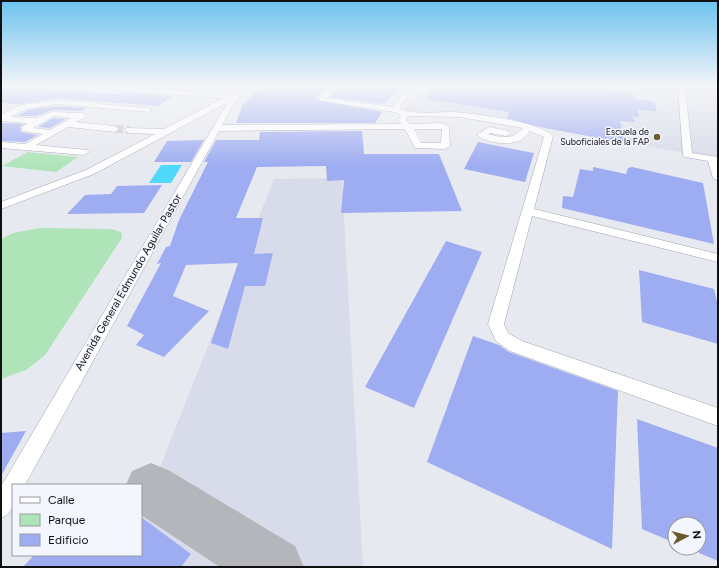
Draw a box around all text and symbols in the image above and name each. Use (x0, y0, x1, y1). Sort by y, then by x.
place label: Escuela de Suboficiales de la FAP (560, 126, 649, 147)
marker: Escuela de Suboficiales de la FAP (652, 132, 662, 142)
street label: Avenida General Edmundo Aguilar Pastor (72, 191, 185, 373)
legend (12, 484, 142, 556)
text: Calle (48, 493, 75, 507)
text: Parque (48, 513, 86, 527)
north arrow (667, 516, 707, 556)
text: N (689, 530, 703, 540)
text: Edificio (48, 533, 88, 547)

